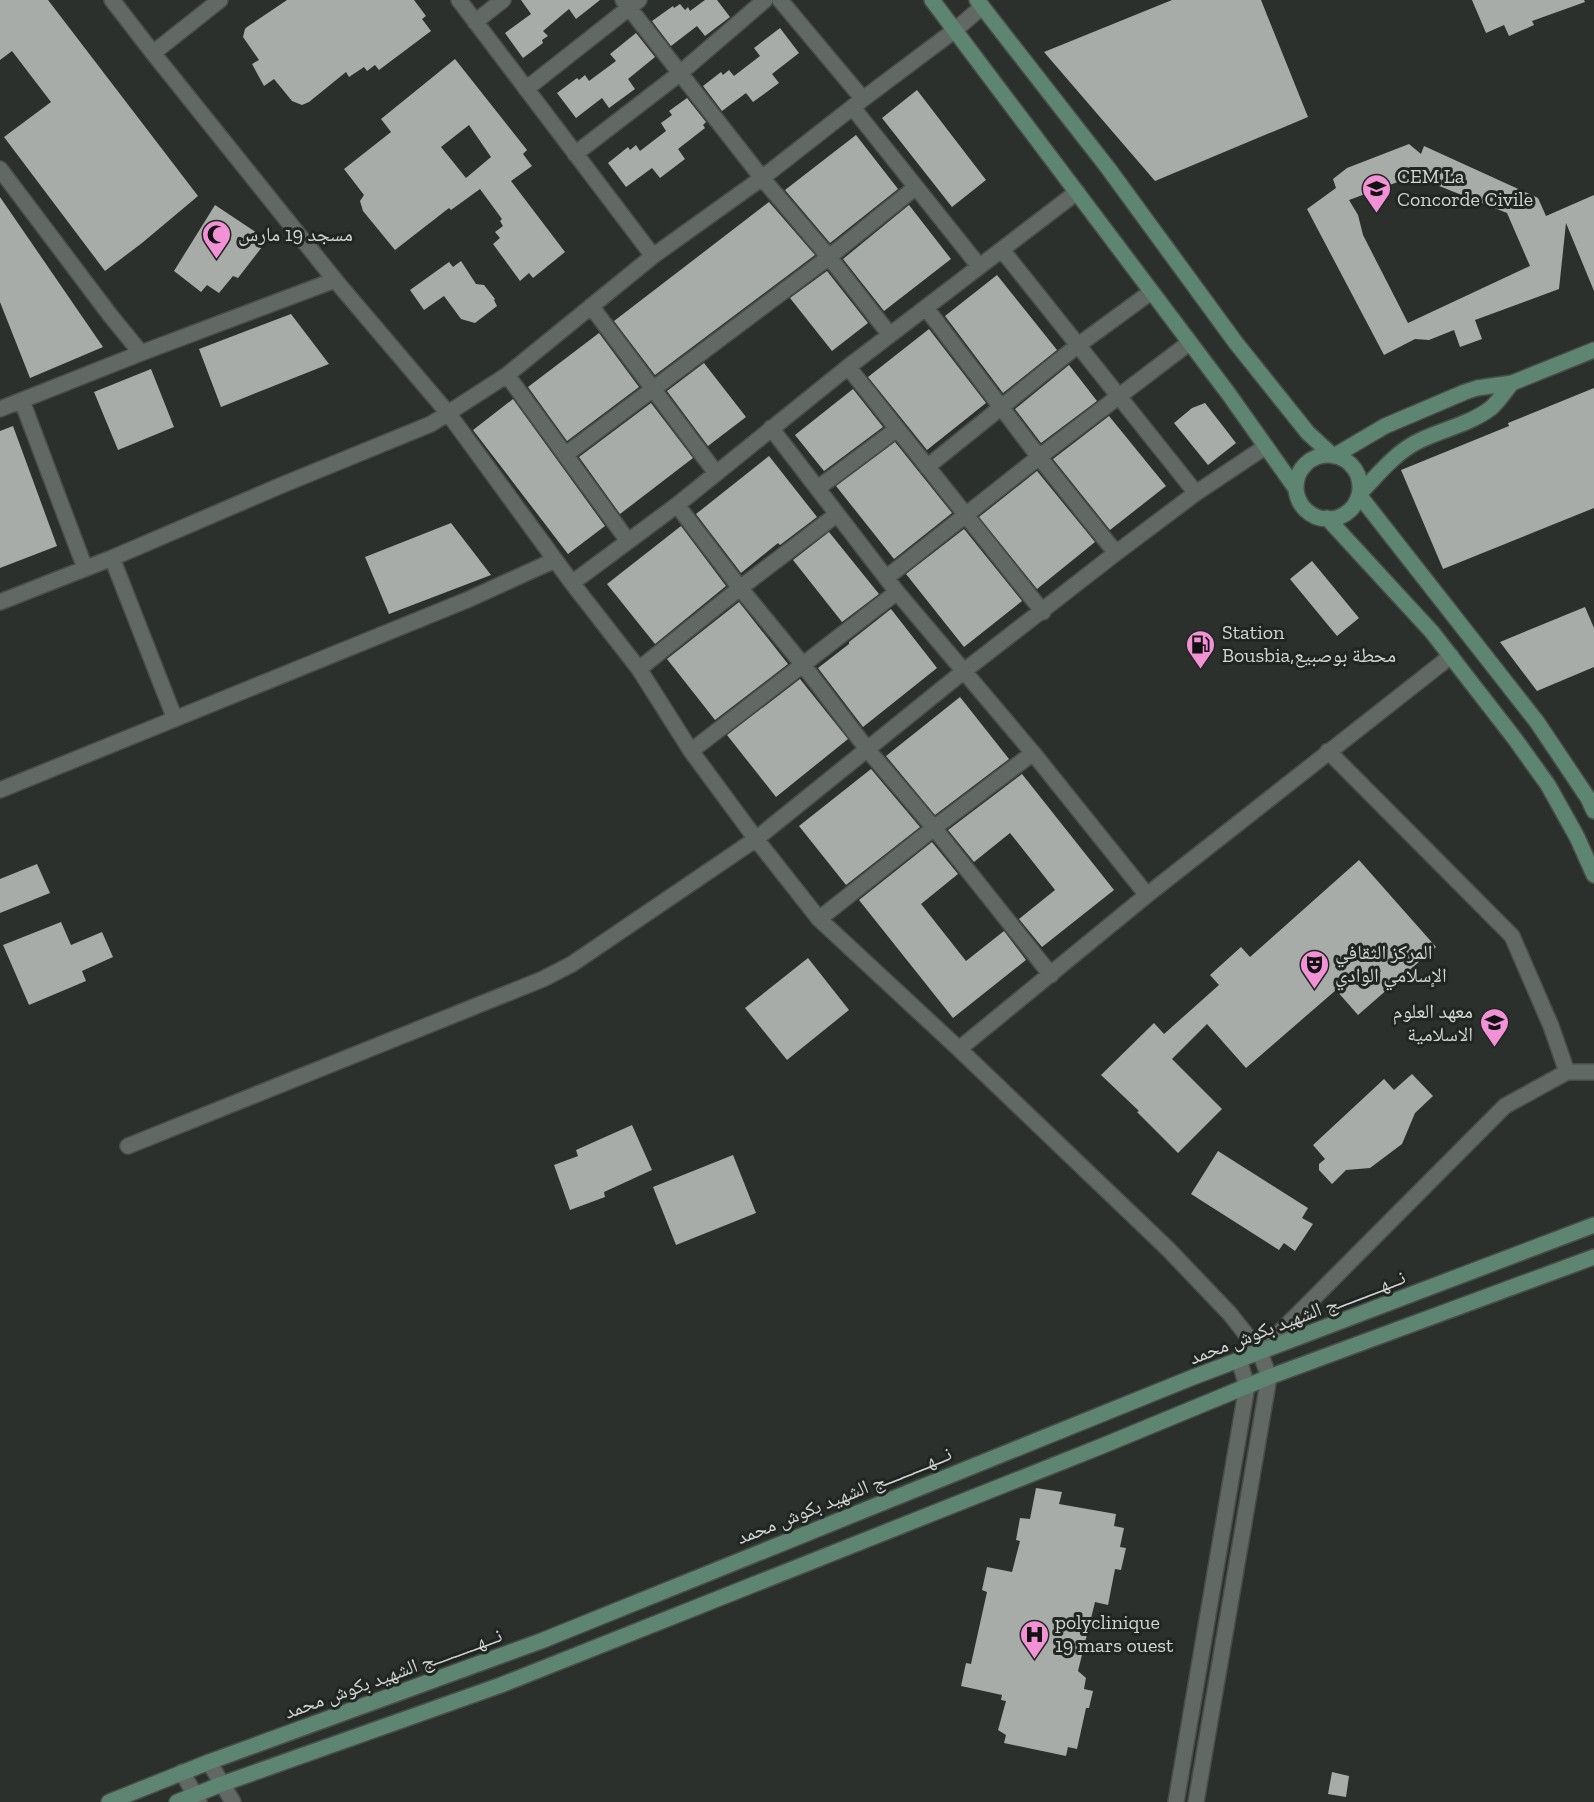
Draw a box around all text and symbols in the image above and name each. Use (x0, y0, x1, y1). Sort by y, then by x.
place label: CEM La Concorde Civile (1397, 164, 1533, 211)
school or university icon: CEM La Concorde Civile (1360, 172, 1392, 214)
mosque icon: مسجد 19 مارس (201, 218, 233, 260)
place label: مسجد 19 مارس (238, 222, 353, 246)
place label: Station Bousbia,محطة بوصبيع (1222, 620, 1396, 668)
fuel station icon: Station Bousbia,محطة بوصبيع (1185, 628, 1217, 670)
place label: المركز الثقافي الإسلامي الوادي (1335, 940, 1447, 991)
theatre icon: المركز الثقافي الإسلامي الوادي (1298, 948, 1330, 990)
place label: معهد العلوم الاسلامية (1393, 999, 1473, 1046)
school or university icon: معهد العلوم الاسلامية (1478, 1006, 1510, 1048)
street label: نـــهـــــــــــج الشهيد بكوش محمد (1185, 1265, 1409, 1370)
street label: نـــهـــــــــــج الشهيد بكوش محمد (733, 1441, 955, 1550)
place label: polyclinique 19 mars ouest (1055, 1610, 1174, 1657)
hospital icon: polyclinique 19 mars ouest (1018, 1618, 1050, 1660)
street label: نـــهـــــــــــج الشهيد بكوش محمد (281, 1622, 505, 1725)

